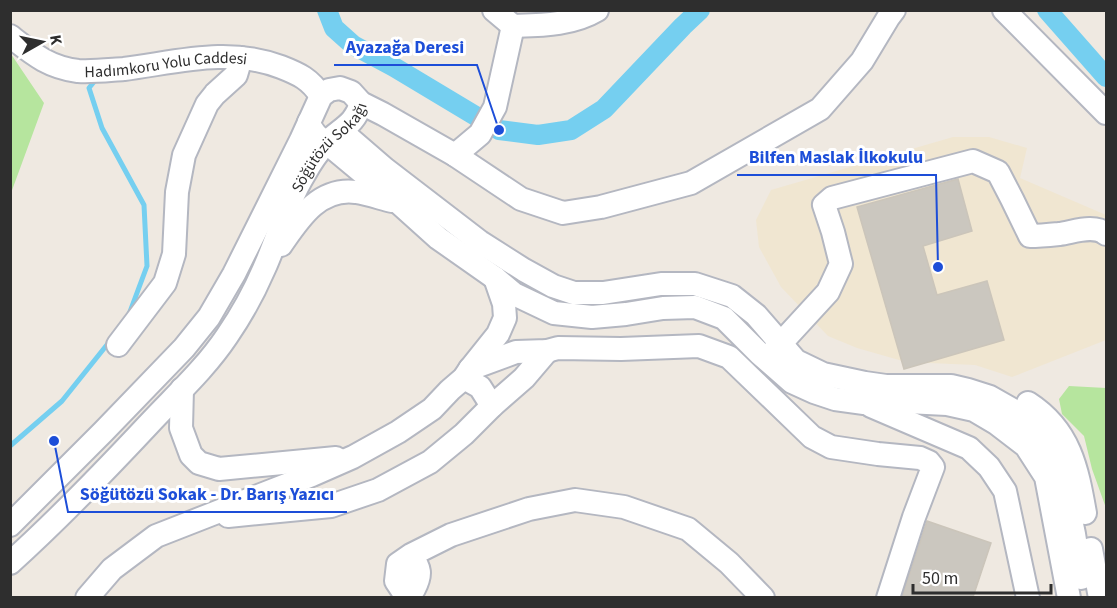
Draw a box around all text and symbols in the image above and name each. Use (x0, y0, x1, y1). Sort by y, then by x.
north arrow (12, 12, 72, 72)
callout: Ayazağa Deresi (334, 29, 477, 65)
text: K (44, 33, 67, 47)
text: Ayazağa Deresi (345, 35, 464, 60)
street label: Hadımkoru Yolu Caddesi (84, 47, 248, 83)
street label: Söğütözü Sokağı (286, 100, 373, 196)
callout: Bilfen Maslak İlkokulu (737, 139, 936, 175)
text: Bilfen Maslak İlkokulu (749, 145, 923, 170)
callout: Söğütözü Sokak - Dr. Barış Yazıcı (68, 476, 347, 512)
text: Söğütözü Sokak - Dr. Barış Yazıcı (80, 482, 334, 507)
scale bar (913, 557, 1051, 595)
text: 50 m (922, 566, 958, 591)

